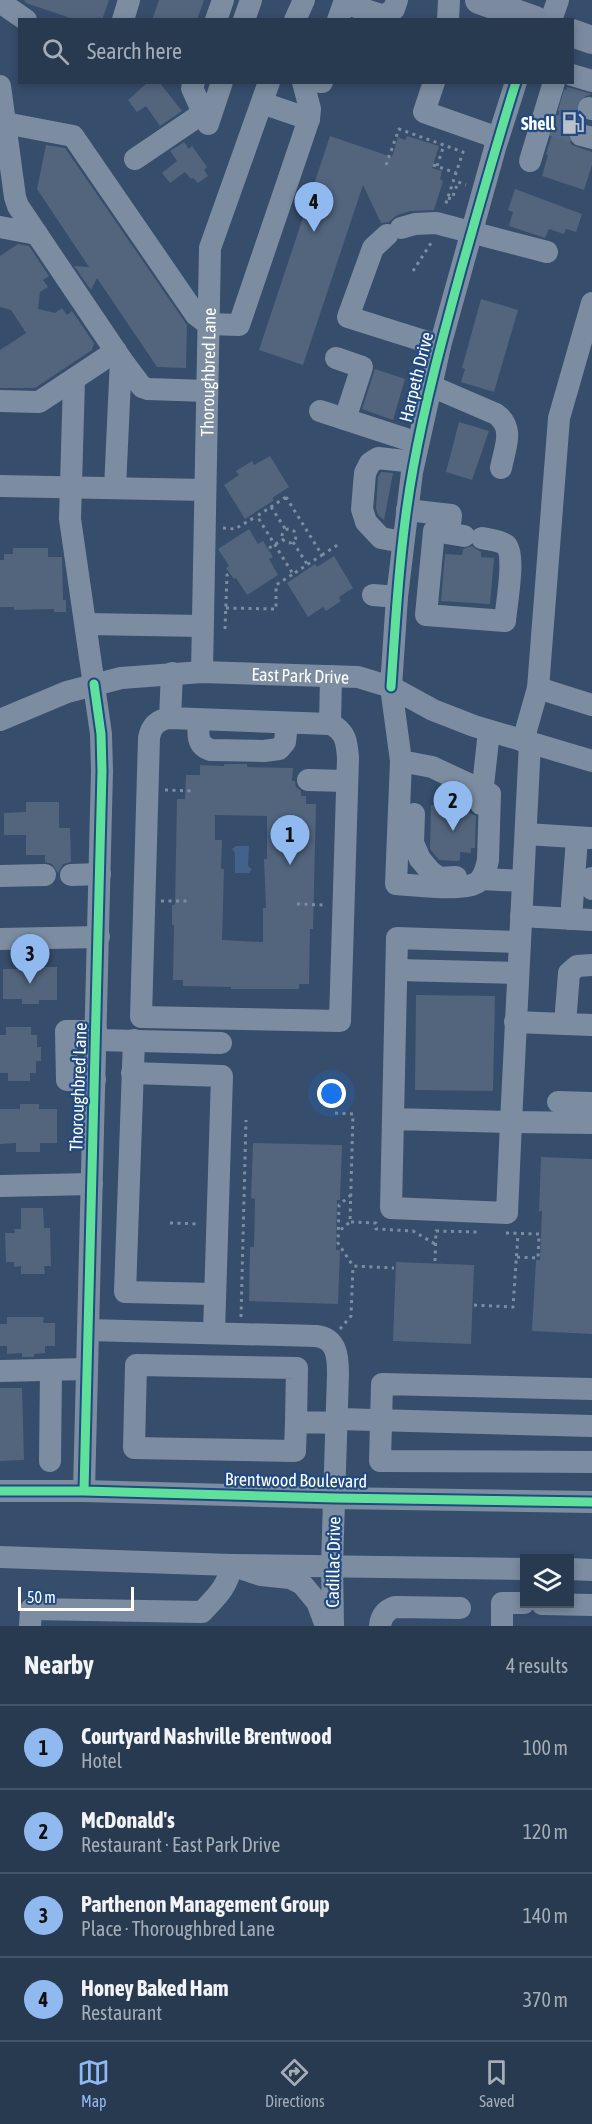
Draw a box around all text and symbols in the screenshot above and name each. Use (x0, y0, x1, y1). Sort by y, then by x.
search box (18, 18, 574, 84)
icon: search (39, 35, 72, 68)
text: Search here (87, 38, 182, 64)
fuel station icon: Shell (560, 110, 586, 136)
place label: Shell (521, 113, 555, 134)
pin: 4 (294, 182, 334, 232)
street label: Thoroughbred Lane (196, 307, 219, 437)
street label: Harpeth Drive (395, 330, 437, 424)
street label: East Park Drive (251, 663, 349, 687)
pin: 2 (434, 782, 472, 831)
pin: 1 (270, 816, 310, 865)
pin: 3 (10, 934, 50, 984)
street label: Thoroughbred Lane (65, 1022, 91, 1152)
your location (317, 1079, 346, 1108)
street label: Brentwood Boulevard (225, 1468, 367, 1492)
street label: Cadillac Drive (322, 1516, 344, 1608)
map controls (520, 1554, 574, 1608)
button: layers (520, 1554, 574, 1608)
scale bar (18, 1584, 134, 1612)
text: 50 m (27, 1588, 56, 1606)
text: Nearby (24, 1650, 94, 1680)
text: 4 results (506, 1654, 568, 1677)
text: Courtyard Nashville Brentwood (81, 1723, 332, 1749)
text: 1 (39, 1736, 48, 1759)
text: 100 m (523, 1736, 568, 1759)
text: Hotel (81, 1749, 122, 1772)
text: McDonald's (81, 1807, 175, 1833)
text: 2 (39, 1820, 48, 1843)
text: 120 m (523, 1820, 568, 1843)
text: Restaurant · East Park Drive (81, 1833, 280, 1856)
text: Parthenon Management Group (81, 1891, 330, 1917)
text: 3 (39, 1904, 48, 1927)
text: 140 m (523, 1904, 568, 1927)
text: Place · Thoroughbred Lane (81, 1917, 275, 1940)
text: Honey Baked Ham (81, 1975, 229, 2001)
text: 4 (39, 1988, 48, 2011)
text: 370 m (523, 1988, 568, 2011)
text: Restaurant (81, 2001, 162, 2024)
tab: Map (77, 2056, 110, 2110)
tab: Directions (265, 2056, 325, 2110)
tab: Saved (479, 2056, 515, 2110)

